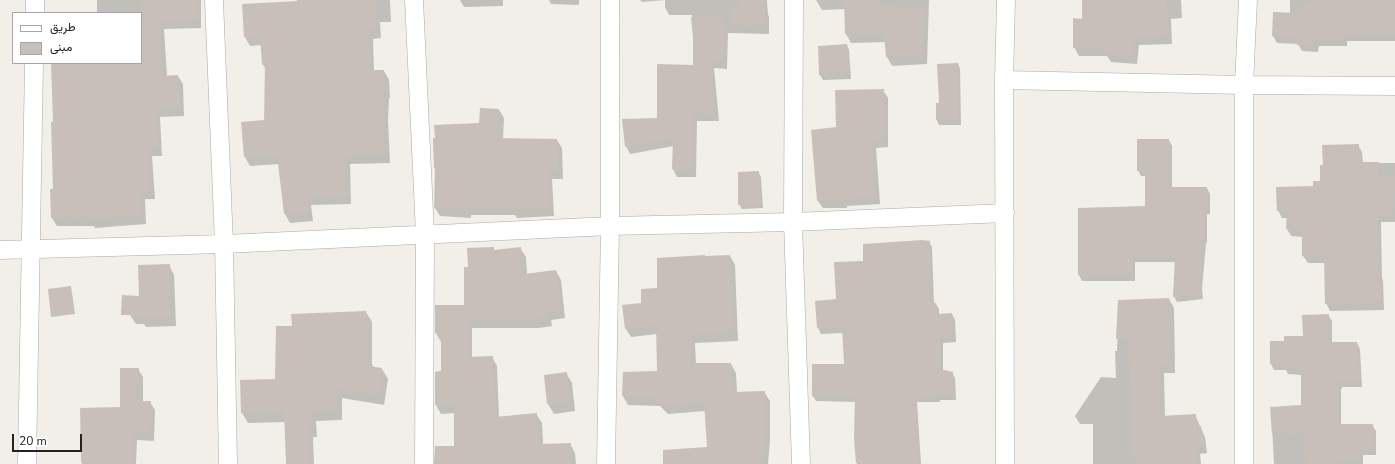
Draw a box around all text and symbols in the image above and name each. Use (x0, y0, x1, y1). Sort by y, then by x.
legend (12, 12, 142, 64)
text: طريق (50, 19, 75, 35)
text: مبنى (50, 39, 72, 55)
scale bar (14, 426, 84, 452)
text: 20 m (19, 433, 47, 449)

